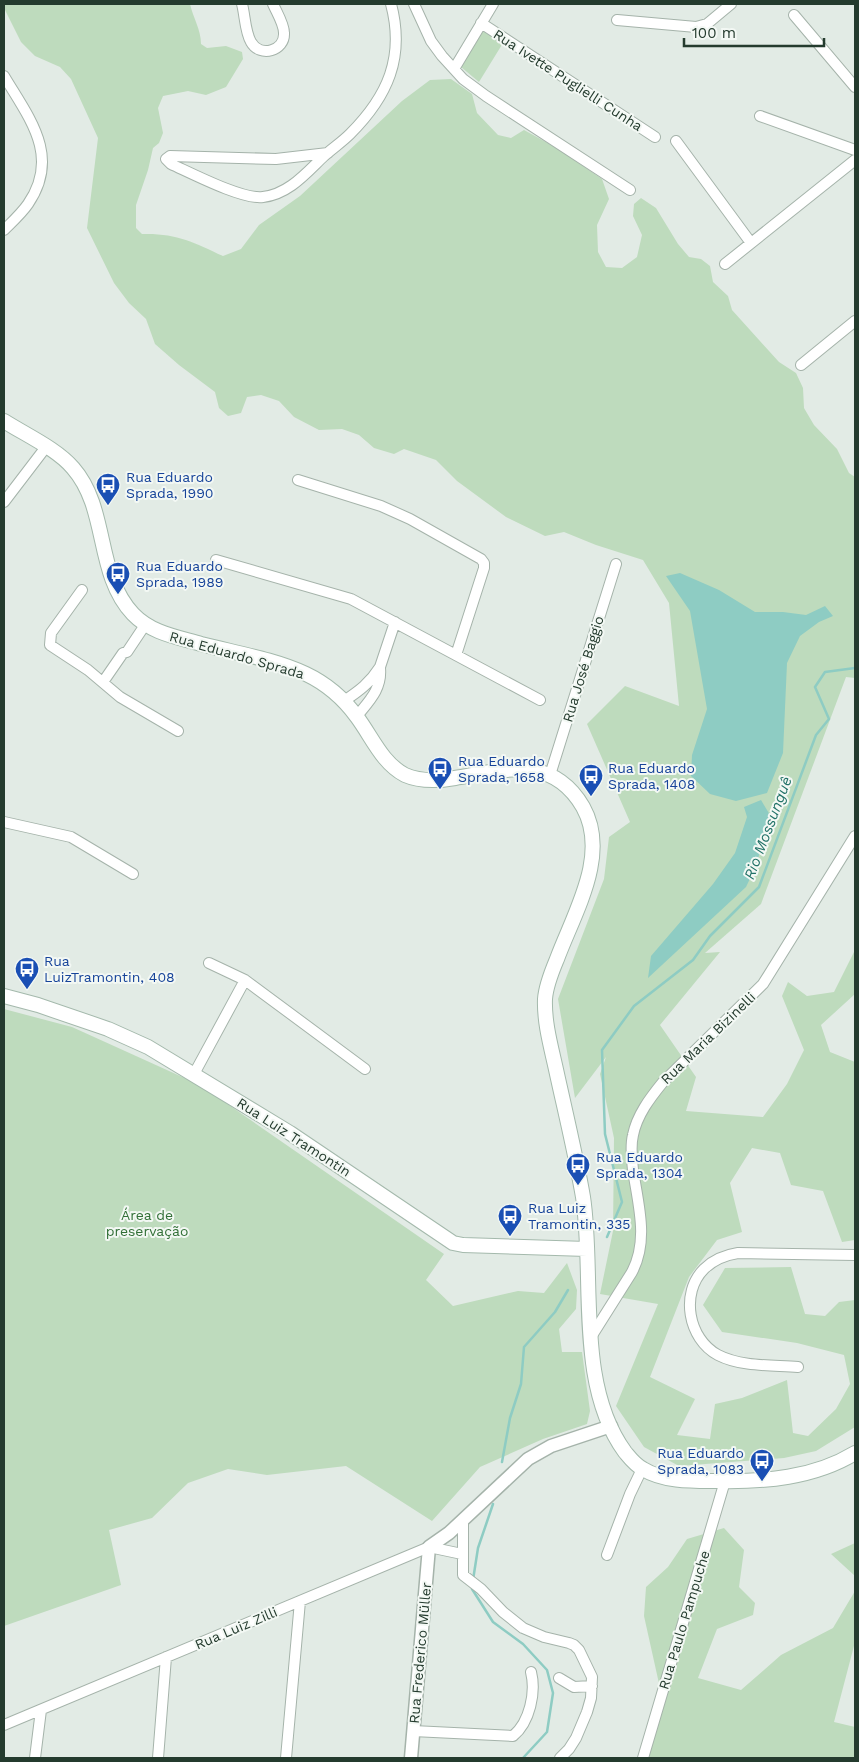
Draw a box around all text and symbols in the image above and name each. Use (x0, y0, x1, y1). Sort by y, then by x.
scale bar (684, 15, 824, 47)
text: 100 m (692, 24, 736, 42)
street label: Rua Ivette Puglielli Cunha (490, 26, 646, 134)
place label: Rua Eduardo Sprada, 1990 (126, 469, 214, 501)
bus stop icon: Rua Eduardo Sprada, 1990 (95, 472, 121, 506)
place label: Rua Eduardo Sprada, 1989 (136, 558, 223, 590)
bus stop icon: Rua Eduardo Sprada, 1989 (105, 561, 131, 595)
street label: Rua José Baggio (559, 614, 607, 724)
street label: Rua Eduardo Sprada (168, 628, 306, 682)
place label: Rua Eduardo Sprada, 1658 (458, 753, 545, 785)
bus stop icon: Rua Eduardo Sprada, 1658 (427, 756, 453, 790)
place label: Rua Eduardo Sprada, 1408 (608, 760, 695, 792)
bus stop icon: Rua Eduardo Sprada, 1408 (578, 763, 604, 797)
water label: Rio Mossunguê (740, 774, 796, 882)
place label: Rua LuizTramontin, 408 (44, 953, 175, 985)
bus stop icon: Rua LuizTramontin, 408 (14, 956, 40, 990)
street label: Rua Maria Bizinelli (658, 989, 758, 1087)
street label: Rua Luiz Tramontin (234, 1094, 354, 1180)
place label: Rua Eduardo Sprada, 1304 (596, 1149, 683, 1181)
bus stop icon: Rua Eduardo Sprada, 1304 (565, 1152, 591, 1186)
place label: Rua Luiz Tramontin, 335 (528, 1200, 630, 1232)
bus stop icon: Rua Luiz Tramontin, 335 (497, 1203, 523, 1237)
park label: Área de preservação (106, 1207, 188, 1239)
place label: Rua Eduardo Sprada, 1083 (657, 1445, 744, 1477)
bus stop icon: Rua Eduardo Sprada, 1083 (749, 1448, 775, 1482)
street label: Rua Paulo Pampuche (655, 1549, 713, 1691)
street label: Rua Frederico Müller (406, 1581, 434, 1724)
street label: Rua Luiz Zilli (192, 1603, 280, 1653)

